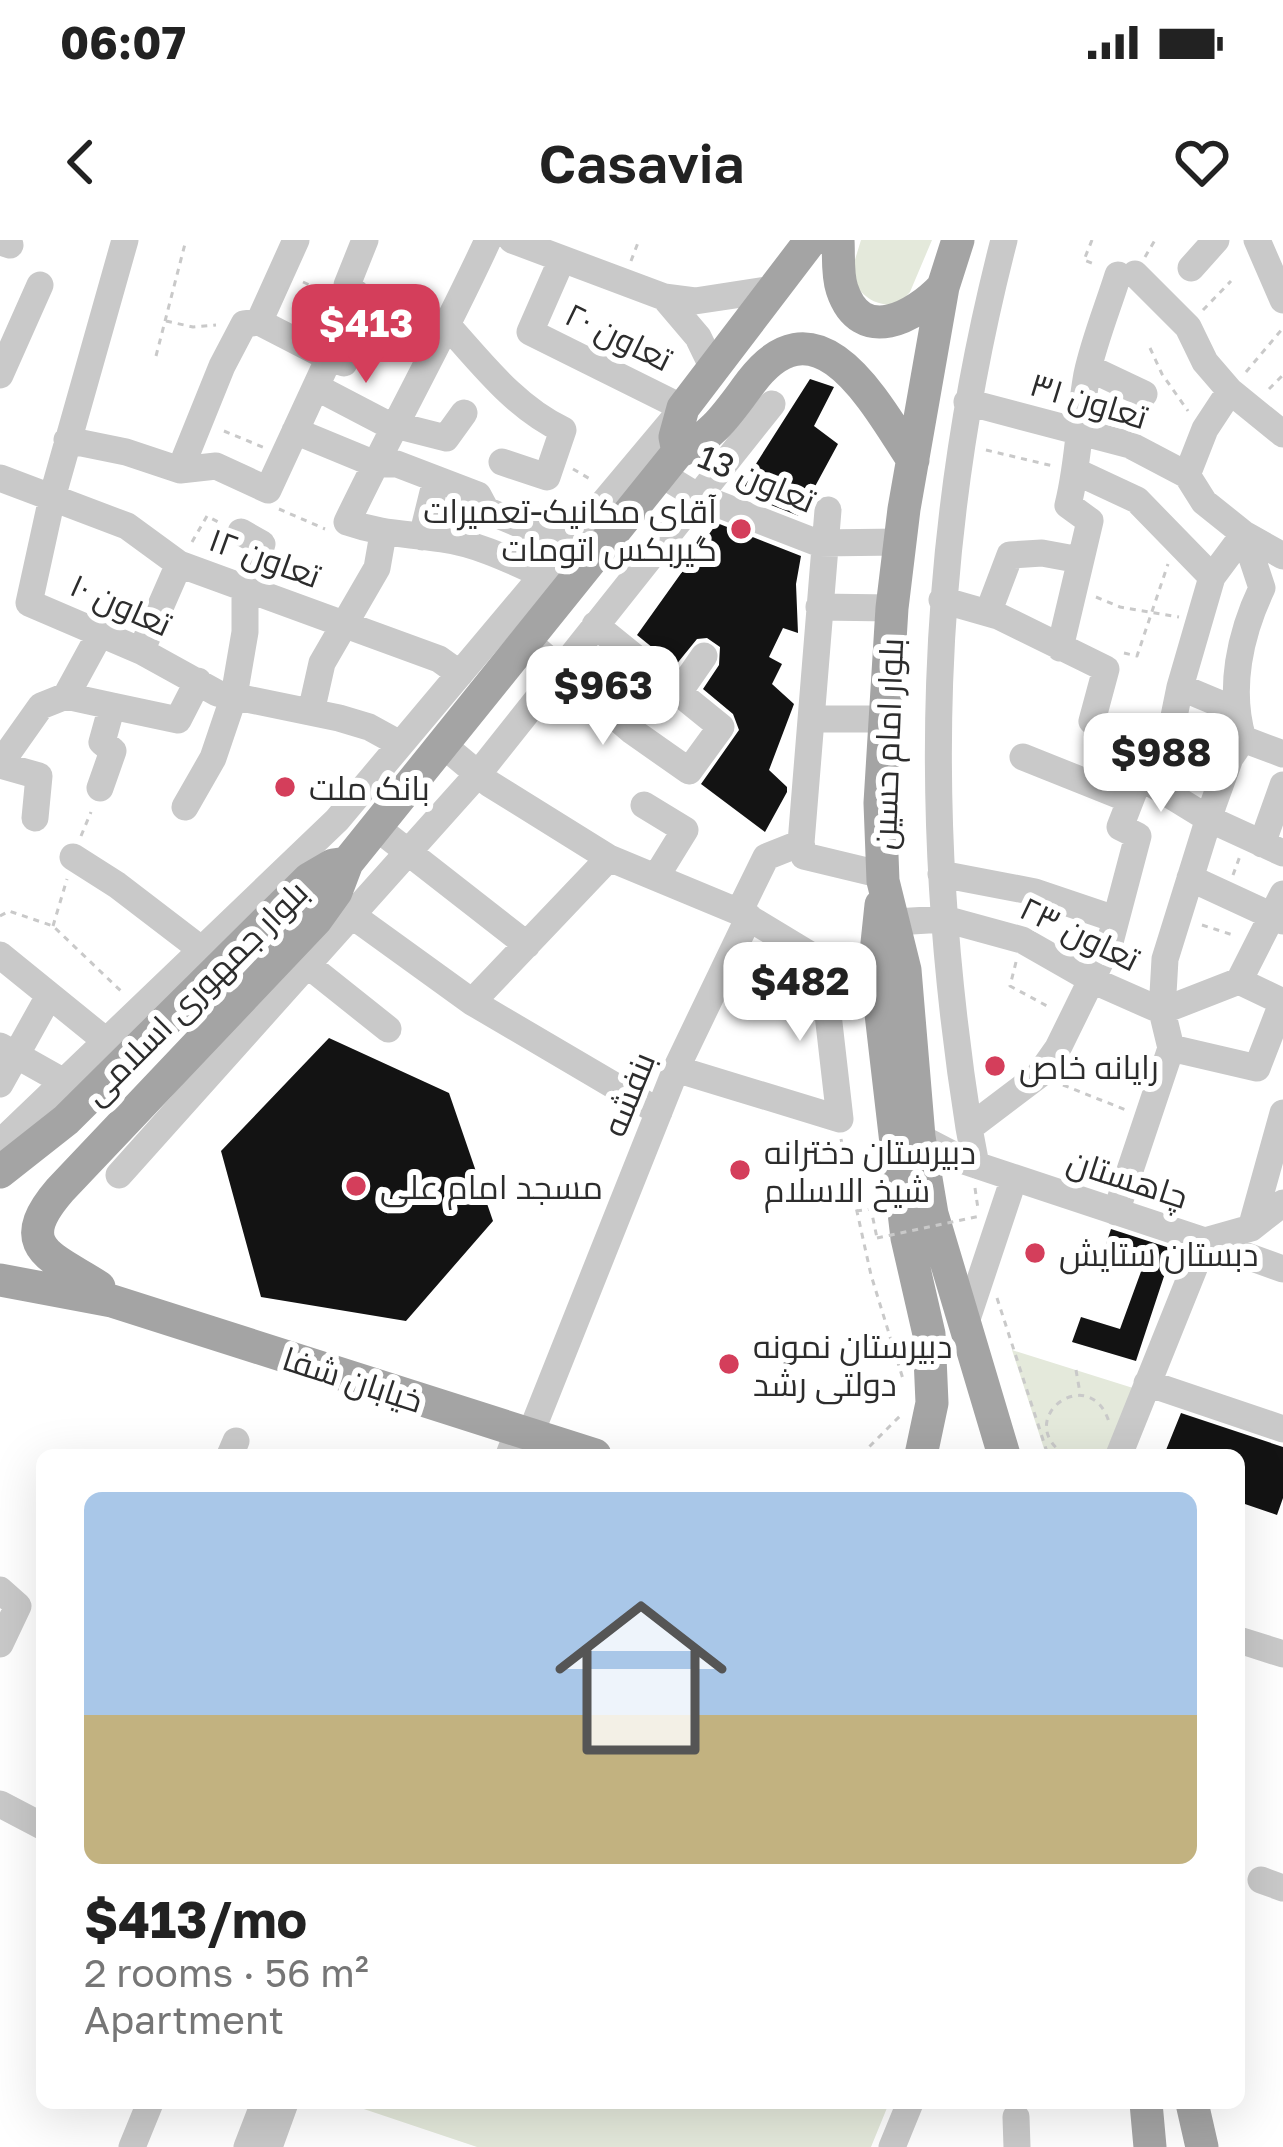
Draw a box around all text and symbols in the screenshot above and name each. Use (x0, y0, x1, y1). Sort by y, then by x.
text: 06:07 (60, 15, 186, 69)
icon: back (48, 129, 114, 195)
icon: heart (1169, 129, 1235, 195)
text: Casavia (539, 130, 744, 195)
pin: $413 (295, 284, 437, 386)
street label: تعاون ۲۰ (559, 294, 679, 379)
text: $413 (319, 299, 413, 346)
street label: تعاون ۳۱ (1026, 364, 1152, 437)
street label: تعاون 13 (692, 436, 821, 521)
place label: آقای مکانیک-تعمیرات گیربکس اتومات (423, 491, 717, 570)
marker: آقای مکانیک-تعمیرات گیربکس اتومات (728, 516, 754, 542)
street label: تعاون ۱۲ (204, 519, 326, 596)
street label: تعاون ۱۰ (64, 565, 178, 644)
street label: بلوار امام حسین (864, 637, 914, 851)
pin: $963 (532, 646, 674, 748)
text: $963 (553, 661, 653, 708)
pin: $988 (1090, 713, 1232, 815)
text: $988 (1111, 728, 1211, 775)
place label: بانک ملت (309, 768, 430, 807)
marker: بانک ملت (272, 774, 298, 800)
street label: بلوار جمهوری اسلامی (75, 872, 316, 1113)
street label: تعاون ۲۳ (1014, 888, 1146, 979)
pin: $482 (729, 942, 871, 1044)
text: $482 (750, 957, 850, 1004)
street label: بنفشه (594, 1046, 662, 1142)
place label: رایانه خاص (1019, 1047, 1159, 1088)
marker: رایانه خاص (982, 1053, 1008, 1079)
place label: دبیرستان دخترانه شیخ الاسلام (764, 1132, 976, 1213)
street label: چاهستان (1062, 1140, 1193, 1219)
marker: دبیرستان دخترانه شیخ الاسلام (727, 1157, 753, 1183)
place label: مسجد امام علی (380, 1167, 603, 1210)
marker: مسجد امام علی (343, 1173, 369, 1199)
place label: دبستان ستایش (1059, 1234, 1259, 1275)
marker: دبستان ستایش (1022, 1240, 1048, 1266)
place label: دبیرستان نمونه دولتی رشد (753, 1326, 952, 1405)
street label: خیابان شفا (278, 1338, 428, 1421)
marker: دبیرستان نمونه دولتی رشد (716, 1351, 742, 1377)
icon: home (533, 1570, 749, 1786)
text: $413/mo (84, 1888, 307, 1949)
text: 2 rooms · 56 m² (84, 1949, 369, 1996)
text: Apartment (84, 1996, 284, 2043)

